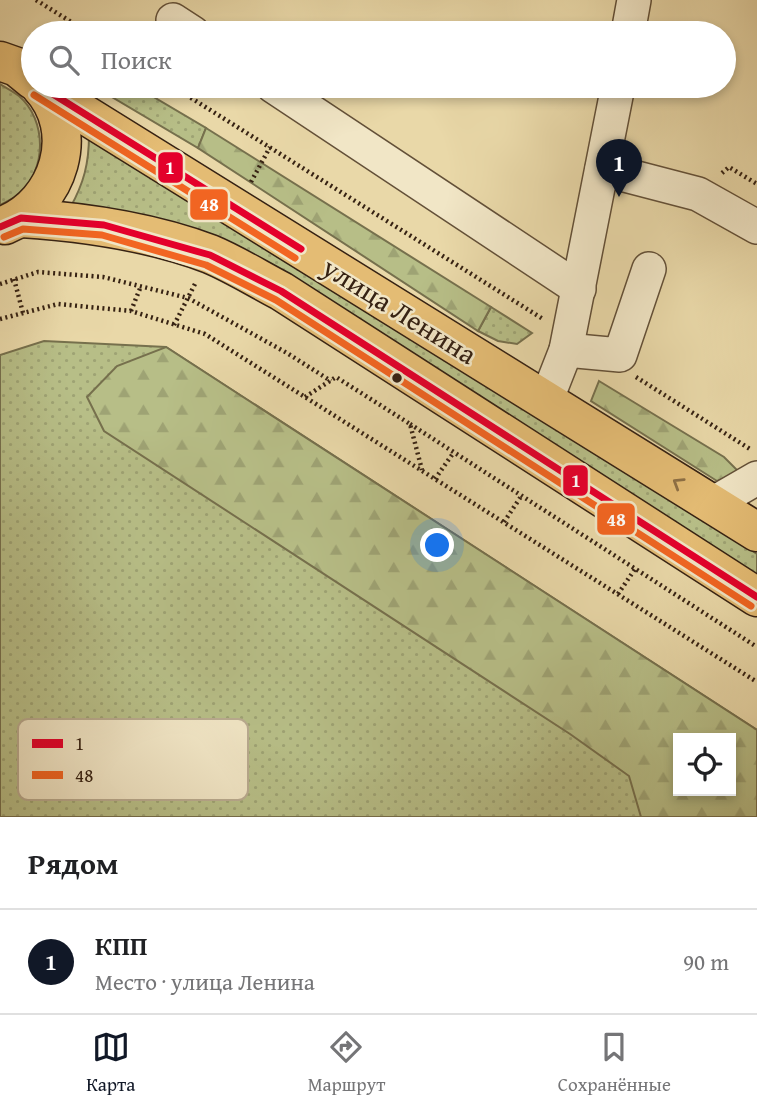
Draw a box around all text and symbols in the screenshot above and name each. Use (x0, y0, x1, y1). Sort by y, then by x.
search box (21, 21, 736, 98)
text: Поиск (101, 40, 172, 79)
icon: search (45, 41, 83, 79)
pin: 1 (596, 139, 642, 197)
line badge: 1 (157, 151, 184, 184)
text: 1 (165, 153, 175, 181)
line badge: 48 (189, 188, 229, 221)
text: 48 (199, 190, 219, 218)
street label: улица Ленина (314, 246, 486, 374)
unlabelled marker (390, 371, 404, 385)
line badge: 1 (562, 464, 589, 497)
text: 1 (571, 466, 581, 494)
one-way arrow (673, 478, 686, 491)
line badge: 48 (596, 502, 636, 536)
text: 48 (606, 505, 626, 533)
your location (420, 528, 454, 562)
legend (18, 719, 248, 800)
text: 1 (75, 729, 84, 757)
map controls (673, 733, 736, 796)
button: locate (673, 733, 736, 796)
text: 48 (75, 761, 93, 789)
text: Рядом (28, 841, 119, 885)
text: КПП (95, 926, 147, 965)
text: 1 (45, 945, 57, 978)
text: 90 m (683, 945, 729, 978)
text: Место · улица Ленина (95, 965, 315, 998)
tab: Карта (86, 1028, 135, 1098)
tab: Маршрут (308, 1028, 385, 1098)
tab: Сохранённые (558, 1028, 671, 1098)

